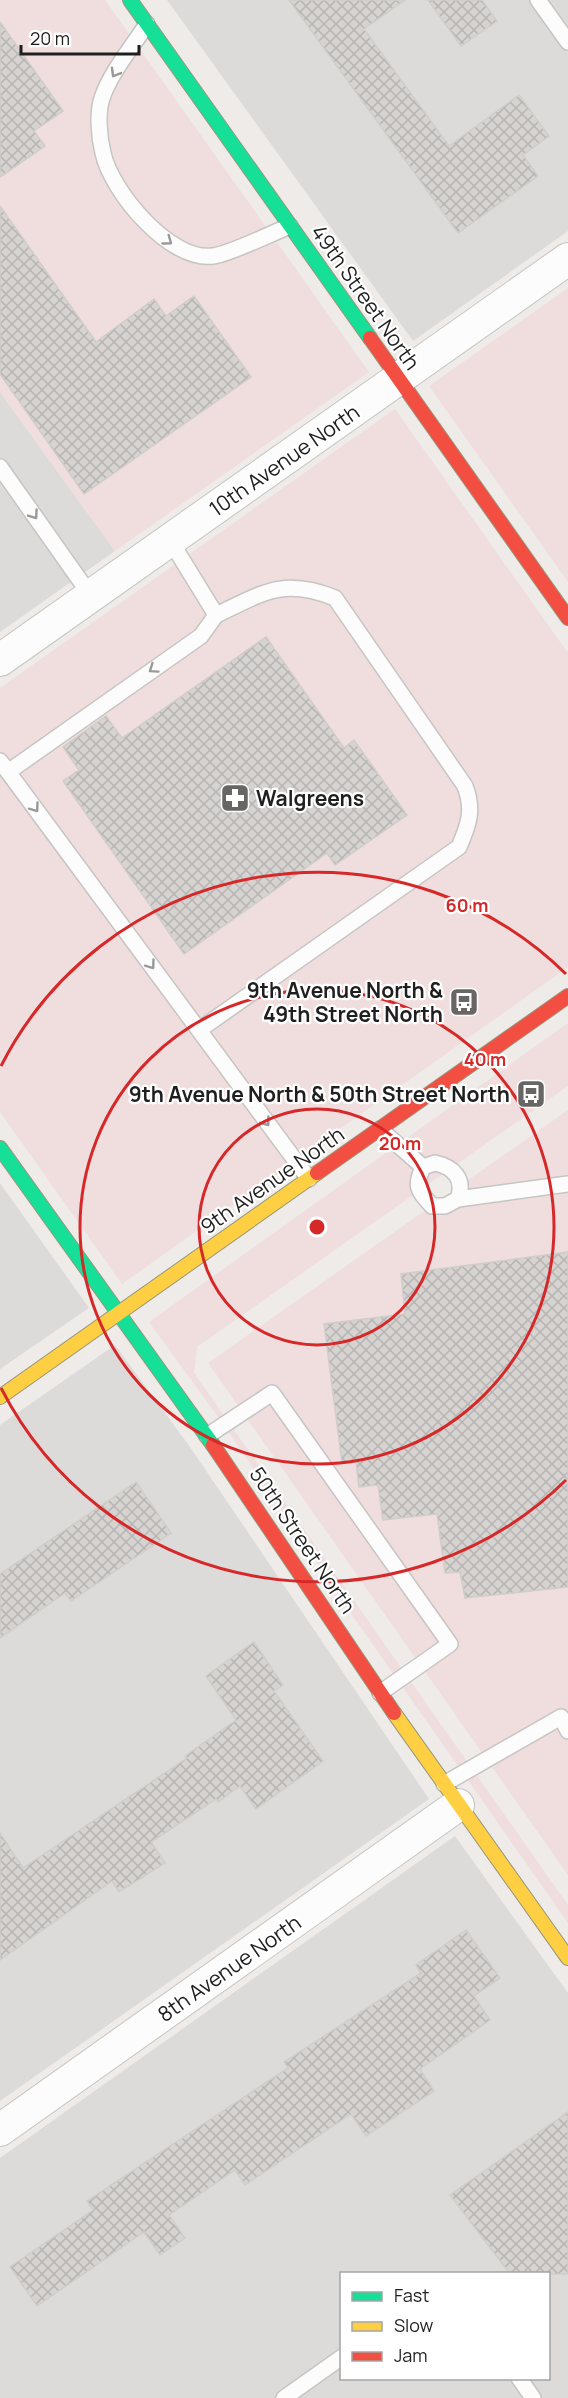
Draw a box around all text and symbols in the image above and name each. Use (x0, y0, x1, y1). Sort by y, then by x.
scale bar (21, 18, 140, 56)
text: 20 m (30, 26, 70, 50)
one-way arrow (111, 67, 123, 77)
street label: 49th Street North (305, 219, 427, 375)
one-way arrow (162, 233, 173, 244)
street label: 10th Avenue North (203, 398, 365, 522)
one-way arrow (27, 508, 38, 519)
one-way arrow (149, 662, 160, 673)
pharmacy icon: Walgreens (219, 782, 251, 814)
place label: Walgreens (256, 784, 364, 812)
one-way arrow (28, 802, 39, 813)
text: 60 m (446, 893, 488, 917)
one-way arrow (143, 959, 154, 970)
place label: 9th Avenue North & 49th Street North (247, 976, 443, 1028)
bus stop icon: 9th Avenue North & 49th Street North (448, 986, 480, 1018)
text: 40 m (464, 1047, 506, 1071)
bus stop icon: 9th Avenue North & 50th Street North (515, 1078, 547, 1110)
place label: 9th Avenue North & 50th Street North (129, 1080, 510, 1108)
one-way arrow (259, 1116, 270, 1127)
street label: 9th Avenue North (195, 1120, 349, 1240)
text: 20 m (379, 1131, 421, 1155)
centre of rings (307, 1217, 327, 1237)
street label: 50th Street North (244, 1461, 362, 1619)
street label: 8th Avenue North (152, 1908, 306, 2028)
legend (340, 2272, 550, 2380)
text: Fast (394, 2283, 429, 2307)
text: Slow (394, 2313, 434, 2337)
text: Jam (394, 2343, 428, 2367)

